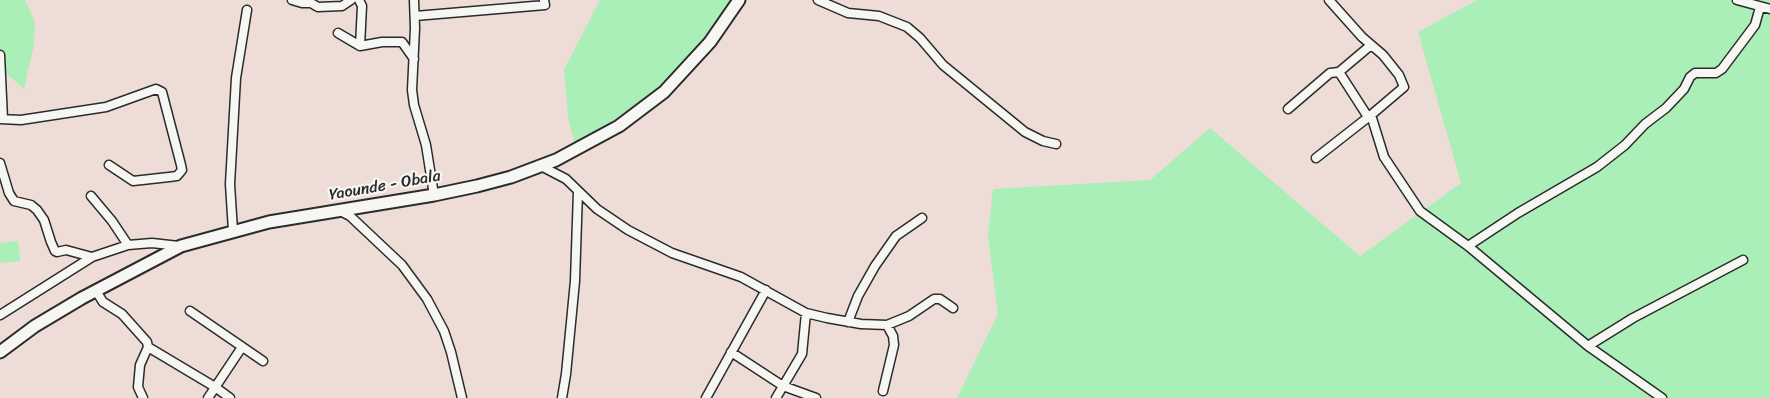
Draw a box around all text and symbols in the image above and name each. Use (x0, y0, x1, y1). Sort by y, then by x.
street label: Yaounde - Obala (328, 167, 442, 205)

